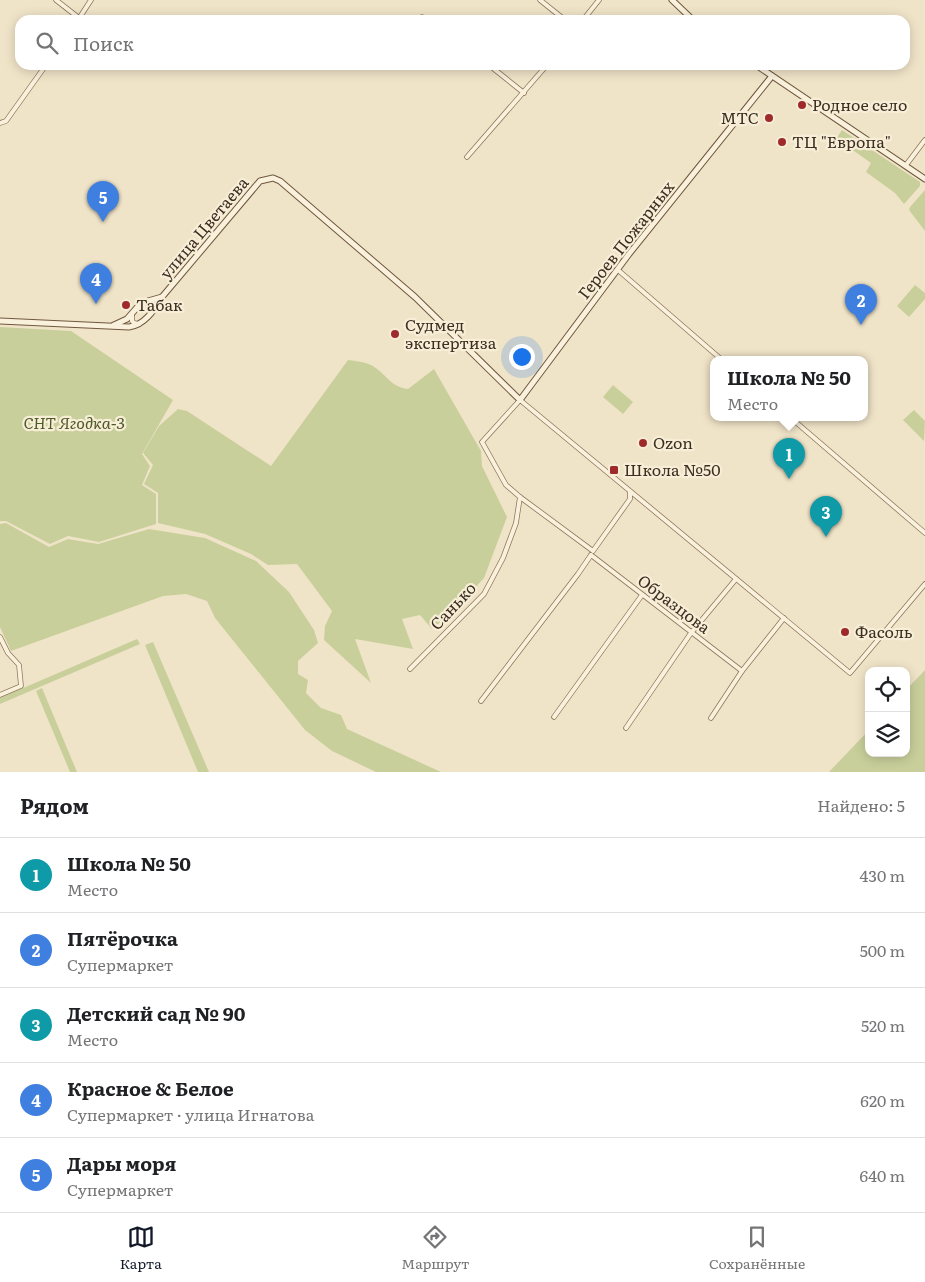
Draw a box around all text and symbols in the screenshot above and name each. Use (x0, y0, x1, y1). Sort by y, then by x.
search box (15, 15, 910, 70)
icon: search (33, 29, 61, 57)
text: Поиск (73, 29, 134, 57)
place label: Родное село (812, 92, 907, 116)
marker: Родное село (796, 99, 808, 111)
place label: МТС (720, 105, 759, 129)
marker: МТС (763, 112, 775, 124)
place label: ТЦ "Европа" (792, 129, 891, 153)
marker: ТЦ "Европа" (776, 136, 788, 148)
street label: улица Цветаева (153, 171, 254, 284)
street label: Героев Пожарных (571, 174, 680, 304)
pin: 5 (87, 181, 119, 222)
pin: 4 (80, 263, 112, 304)
pin: 2 (845, 284, 877, 325)
place label: Табак (136, 292, 183, 316)
marker: Табак (120, 299, 132, 311)
place label: Судмед экспертиза (405, 312, 497, 354)
marker: Судмед экспертиза (389, 328, 401, 340)
your location (509, 344, 535, 370)
popup (710, 356, 868, 421)
text: Школа № 50 (727, 363, 851, 391)
text: Место (727, 391, 778, 415)
park label: СНТ Ягодка-3 (23, 410, 125, 434)
place label: Ozon (653, 430, 693, 454)
marker: Ozon (637, 437, 649, 449)
pin: 1 (773, 438, 805, 479)
place label: Школа №50 (624, 457, 720, 481)
marker: Школа №50 (608, 464, 620, 476)
pin: 3 (810, 496, 842, 537)
street label: Образцова (633, 568, 716, 639)
street label: Санько (424, 576, 481, 635)
place label: Фасоль (855, 619, 913, 643)
marker: Фасоль (839, 626, 851, 638)
map controls (865, 667, 910, 757)
button: locate (865, 667, 910, 712)
button: layers (865, 712, 910, 757)
text: Рядом (20, 789, 89, 820)
text: Найдено: 5 (817, 793, 905, 817)
text: Школа № 50 (67, 849, 191, 877)
text: 1 (33, 863, 39, 887)
text: 430 m (860, 863, 905, 887)
text: Место (67, 877, 118, 901)
text: Пятёрочка (67, 924, 178, 952)
text: 2 (32, 938, 40, 962)
text: 500 m (860, 938, 905, 962)
text: Супермаркет (67, 952, 173, 976)
text: Детский сад № 90 (67, 999, 245, 1027)
text: 3 (32, 1013, 40, 1037)
text: 520 m (861, 1013, 905, 1037)
text: Место (67, 1027, 118, 1051)
text: Красное & Белое (67, 1074, 234, 1102)
text: 4 (31, 1088, 41, 1112)
text: 620 m (860, 1088, 905, 1112)
text: Супермаркет · улица Игнатова (67, 1102, 314, 1126)
text: Дары моря (67, 1149, 176, 1177)
text: 5 (32, 1163, 40, 1187)
text: 640 m (860, 1163, 905, 1187)
text: Супермаркет (67, 1177, 173, 1201)
tab: Карта (120, 1223, 162, 1273)
tab: Маршрут (401, 1223, 469, 1273)
tab: Сохранённые (709, 1223, 805, 1273)

